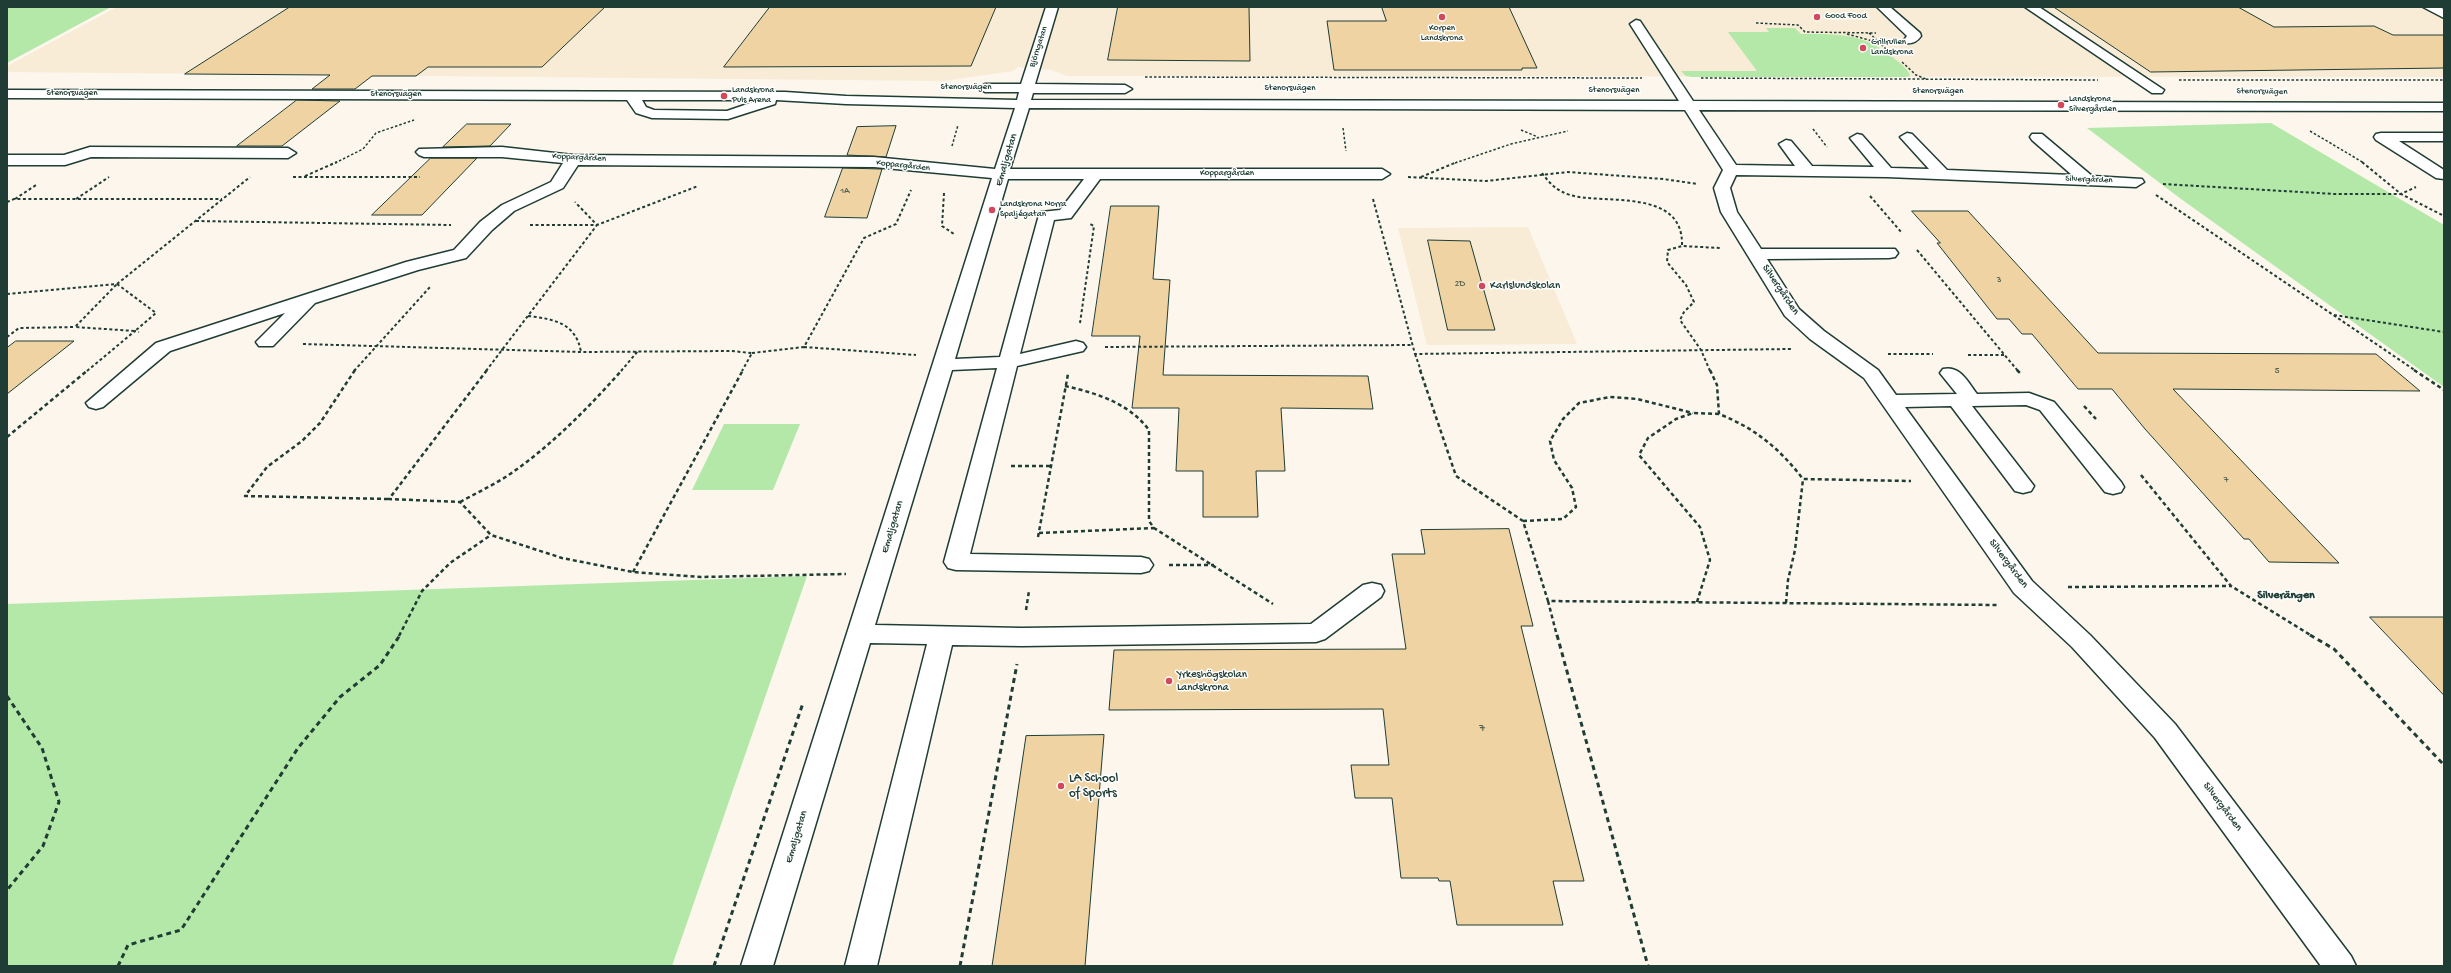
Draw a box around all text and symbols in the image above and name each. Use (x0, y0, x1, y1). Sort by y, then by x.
marker: Korpen Landskrona (1437, 12, 1447, 22)
marker: Good Food (1812, 12, 1822, 22)
place label: Good Food (1825, 12, 1867, 22)
place label: Korpen Landskrona (1421, 24, 1463, 45)
street label: Björngatan (1027, 25, 1051, 69)
place label: Grillrullen Landskrona (1871, 38, 1913, 59)
marker: Grillrullen Landskrona (1858, 43, 1868, 53)
street label: Stenorsvägen (941, 83, 991, 93)
street label: Stenorsvägen (1265, 84, 1315, 94)
place label: Landskrona Puls Arena (732, 86, 774, 107)
street label: Stenorsvägen (1589, 86, 1639, 96)
street label: Stenorsvägen (2236, 86, 2288, 98)
street label: Stenorsvägen (1913, 87, 1963, 97)
street label: Stenorsvägen (47, 89, 97, 99)
street label: Stenorsvägen (371, 90, 421, 100)
marker: Landskrona Puls Arena (719, 91, 729, 101)
place label: Landskrona Silvergården (2069, 95, 2116, 116)
marker: Landskrona Silvergården (2056, 100, 2066, 110)
street label: Emaljgatan (993, 132, 1021, 188)
street label: Koppargården (552, 151, 606, 165)
street label: Koppargården (876, 158, 930, 174)
street label: Koppargården (1200, 169, 1254, 179)
street label: Silvergården (2065, 174, 2113, 186)
house number: 1A (841, 187, 849, 197)
place label: Landskrona Norra Spaljégatan (1000, 200, 1066, 221)
marker: Landskrona Norra Spaljégatan (987, 205, 997, 215)
street label: Silvergården (1758, 262, 1802, 318)
house number: 3 (1997, 276, 2001, 286)
place label: Karlslundskolan (1490, 279, 1560, 293)
house number: 2D (1455, 280, 1465, 290)
marker: Karlslundskolan (1477, 281, 1487, 291)
house number: 5 (2275, 367, 2279, 377)
house number: 7 (2224, 476, 2228, 486)
street label: Emaljgatan (879, 499, 907, 555)
street label: Silvergården (1985, 537, 2031, 591)
district label: Silverängen (2257, 589, 2315, 603)
place label: Yrkeshögskolan Landskrona (1177, 668, 1247, 694)
marker: Yrkeshögskolan Landskrona (1164, 676, 1174, 686)
house number: 7 (1479, 722, 1485, 736)
place label: LA School of Sports (1069, 771, 1118, 802)
street label: Silvergården (2199, 780, 2245, 834)
marker: LA School of Sports (1056, 781, 1066, 791)
street label: Emaljgatan (783, 809, 811, 865)

